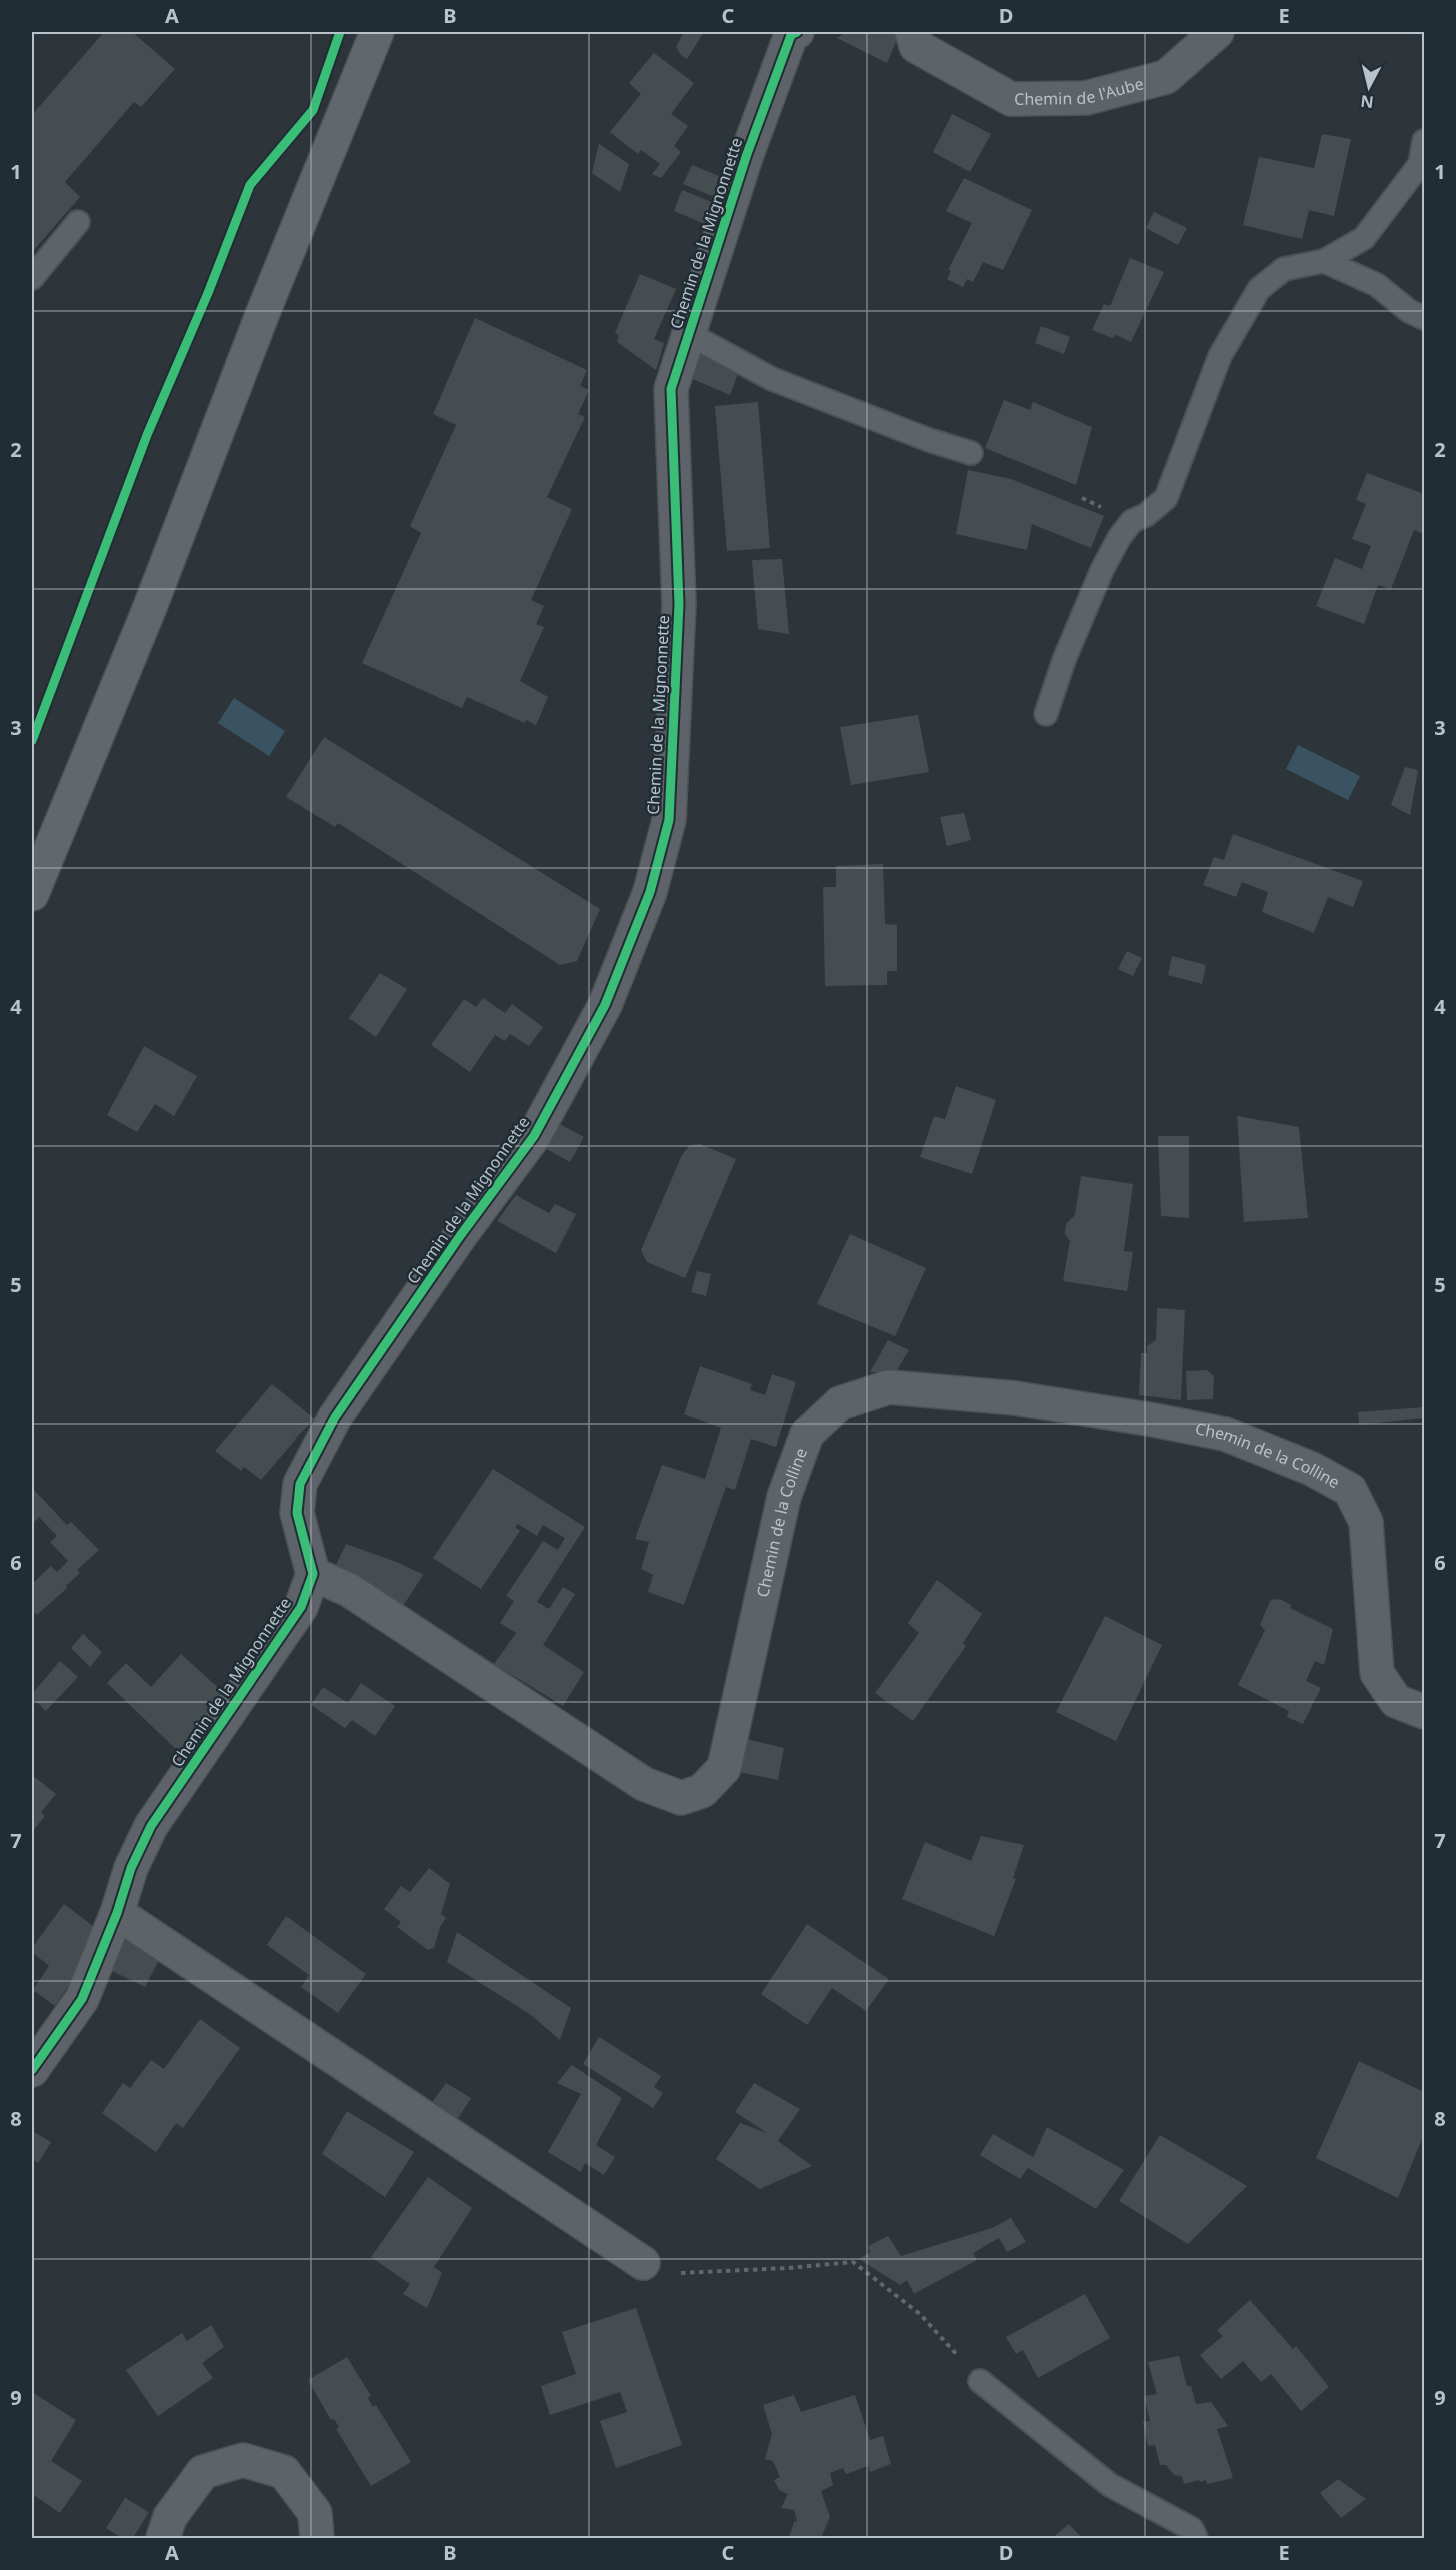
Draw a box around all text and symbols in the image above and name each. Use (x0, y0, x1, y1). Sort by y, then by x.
text: A (165, 2, 179, 29)
text: B (443, 2, 457, 29)
text: C (722, 2, 735, 29)
text: D (999, 2, 1013, 29)
text: E (1278, 2, 1290, 29)
north arrow (1339, 57, 1399, 117)
street label: Chemin de l'Aube (1014, 72, 1146, 110)
text: N (1359, 90, 1375, 114)
street label: Chemin de la Mignonnette (665, 135, 747, 331)
text: 1 (10, 158, 22, 185)
text: 1 (1434, 158, 1446, 185)
text: 2 (10, 436, 22, 463)
text: 2 (1434, 436, 1446, 463)
street label: Chemin de la Mignonnette (642, 615, 674, 815)
text: 3 (10, 714, 22, 741)
text: 3 (1434, 714, 1446, 741)
text: 4 (10, 993, 22, 1020)
text: 4 (1434, 993, 1446, 1020)
street label: Chemin de la Mignonnette (402, 1112, 534, 1288)
text: 5 (10, 1271, 22, 1298)
text: 5 (1434, 1271, 1446, 1298)
street label: Chemin de la Colline (1194, 1417, 1344, 1493)
street label: Chemin de la Colline (751, 1445, 812, 1599)
text: 6 (10, 1549, 22, 1576)
text: 6 (1434, 1549, 1446, 1576)
street label: Chemin de la Mignonnette (166, 1593, 296, 1771)
text: 7 (10, 1827, 22, 1854)
text: 7 (1434, 1827, 1446, 1854)
text: 8 (10, 2105, 22, 2132)
text: 8 (1434, 2105, 1446, 2132)
text: 9 (10, 2384, 22, 2411)
text: 9 (1434, 2384, 1446, 2411)
text: A (165, 2539, 179, 2566)
text: B (443, 2539, 457, 2566)
text: C (722, 2539, 735, 2566)
text: D (999, 2539, 1013, 2566)
text: E (1278, 2539, 1290, 2566)

